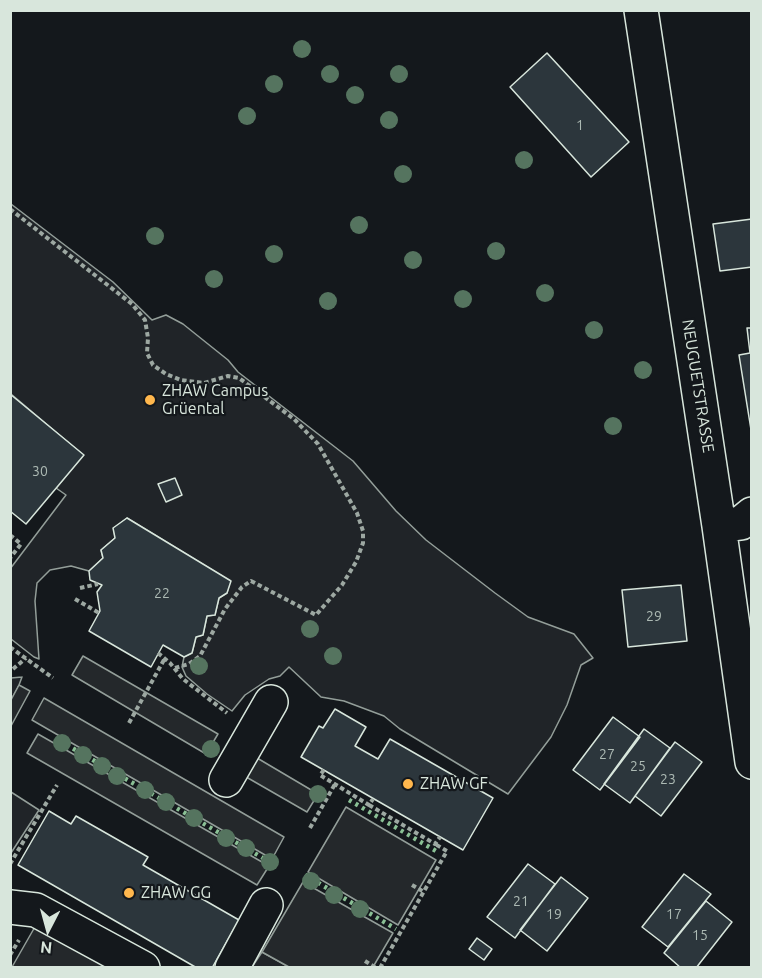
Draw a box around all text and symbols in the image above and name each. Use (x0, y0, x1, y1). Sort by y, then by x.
house number: 1 (576, 117, 584, 133)
street label: NEUGUETSTRASSE (678, 318, 718, 454)
place label: ZHAW Campus Grüental (162, 381, 268, 419)
marker: ZHAW Campus Grüental (143, 393, 157, 407)
house number: 30 (32, 463, 48, 479)
house number: 22 (154, 585, 170, 601)
house number: 29 (646, 608, 662, 624)
house number: 27 (599, 746, 615, 762)
house number: 25 (630, 758, 646, 774)
house number: 23 (660, 771, 676, 787)
place label: ZHAW GF (420, 774, 488, 794)
marker: ZHAW GF (401, 777, 415, 791)
place label: ZHAW GG (141, 883, 211, 903)
marker: ZHAW GG (122, 886, 136, 900)
house number: 21 (513, 893, 529, 909)
north arrow (18, 900, 78, 960)
house number: 19 (546, 906, 562, 922)
house number: 17 (666, 906, 682, 922)
house number: 15 (692, 927, 708, 943)
text: N (39, 938, 53, 957)

